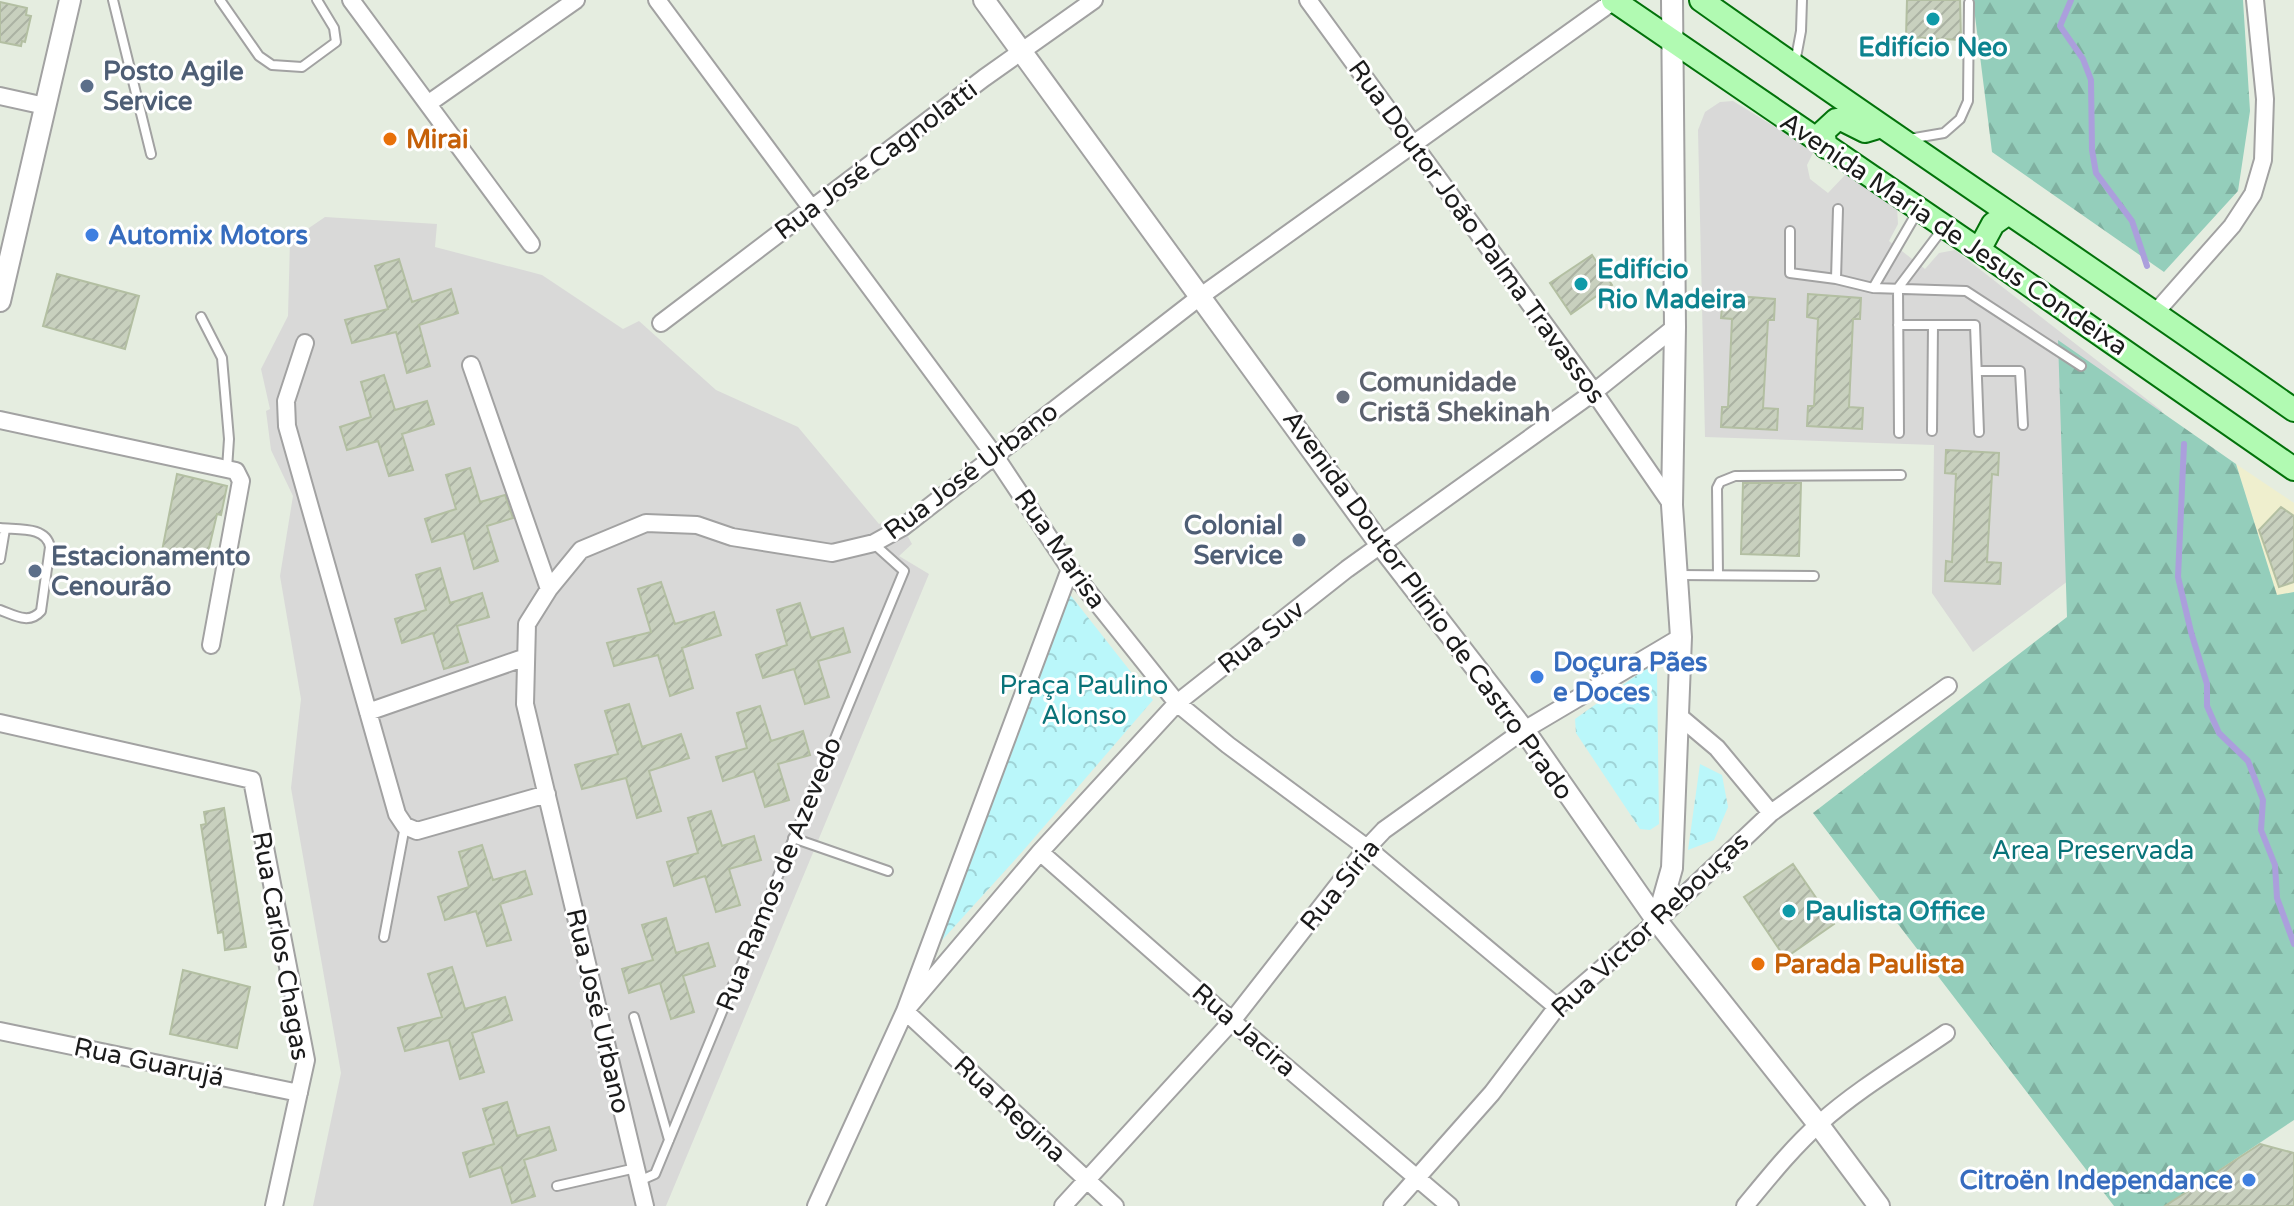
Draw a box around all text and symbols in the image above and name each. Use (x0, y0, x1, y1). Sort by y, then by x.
marker: Edifício Neo (1924, 10, 1942, 28)
place label: Edifício Neo (1858, 32, 2008, 63)
street label: Rua Doutor João Palma Travassos (1342, 54, 1612, 410)
place label: Posto Agile Service (103, 56, 244, 117)
street label: Rua José Cagnolatti (769, 74, 983, 246)
marker: Posto Agile Service (78, 77, 96, 95)
street label: Avenida Maria de Jesus Condeixa (1774, 106, 2134, 362)
place label: Mirai (406, 124, 468, 155)
marker: Mirai (381, 130, 399, 148)
place label: Automix Motors (108, 220, 308, 251)
marker: Automix Motors (83, 226, 101, 244)
place label: Edifício Rio Madeira (1597, 254, 1746, 315)
marker: Edifício Rio Madeira (1572, 275, 1590, 293)
place label: Comunidade Cristã Shekinah (1359, 367, 1550, 428)
marker: Comunidade Cristã Shekinah (1334, 388, 1352, 406)
street label: Rua José Urbano (878, 396, 1064, 546)
street label: Avenida Doutor Plínio de Castro Prado (1276, 404, 1580, 806)
street label: Rua Marisa (1007, 483, 1113, 615)
place label: Colonial Service (1184, 510, 1283, 571)
marker: Colonial Service (1290, 531, 1308, 549)
place label: Estacionamento Cenourão (51, 541, 251, 602)
marker: Estacionamento Cenourão (26, 562, 44, 580)
street label: Rua Suv (1212, 594, 1311, 680)
place label: Doçura Pães e Doces (1553, 647, 1707, 708)
marker: Doçura Pães e Doces (1528, 668, 1546, 686)
park label: Praça Paulino Alonso (1000, 670, 1168, 731)
street label: Rua Ramos de Azevedo (710, 732, 848, 1016)
street label: Rua Victor Rebouças (1545, 826, 1755, 1024)
street label: Rua Carlos Chagas (246, 829, 316, 1063)
street label: Rua Síria (1294, 833, 1386, 937)
park label: Area Preservada (1992, 835, 2194, 866)
place label: Paulista Office (1805, 896, 1985, 927)
marker: Paulista Office (1780, 902, 1798, 920)
street label: Rua José Urbano (559, 905, 637, 1117)
place label: Parada Paulista (1774, 949, 1965, 980)
marker: Parada Paulista (1749, 955, 1767, 973)
street label: Rua Jacira (1186, 977, 1302, 1083)
street label: Rua Guarujá (71, 1031, 227, 1093)
street label: Rua Regina (947, 1049, 1073, 1169)
place label: Citroën Independance (1959, 1165, 2233, 1196)
marker: Citroën Independance (2240, 1171, 2258, 1189)

